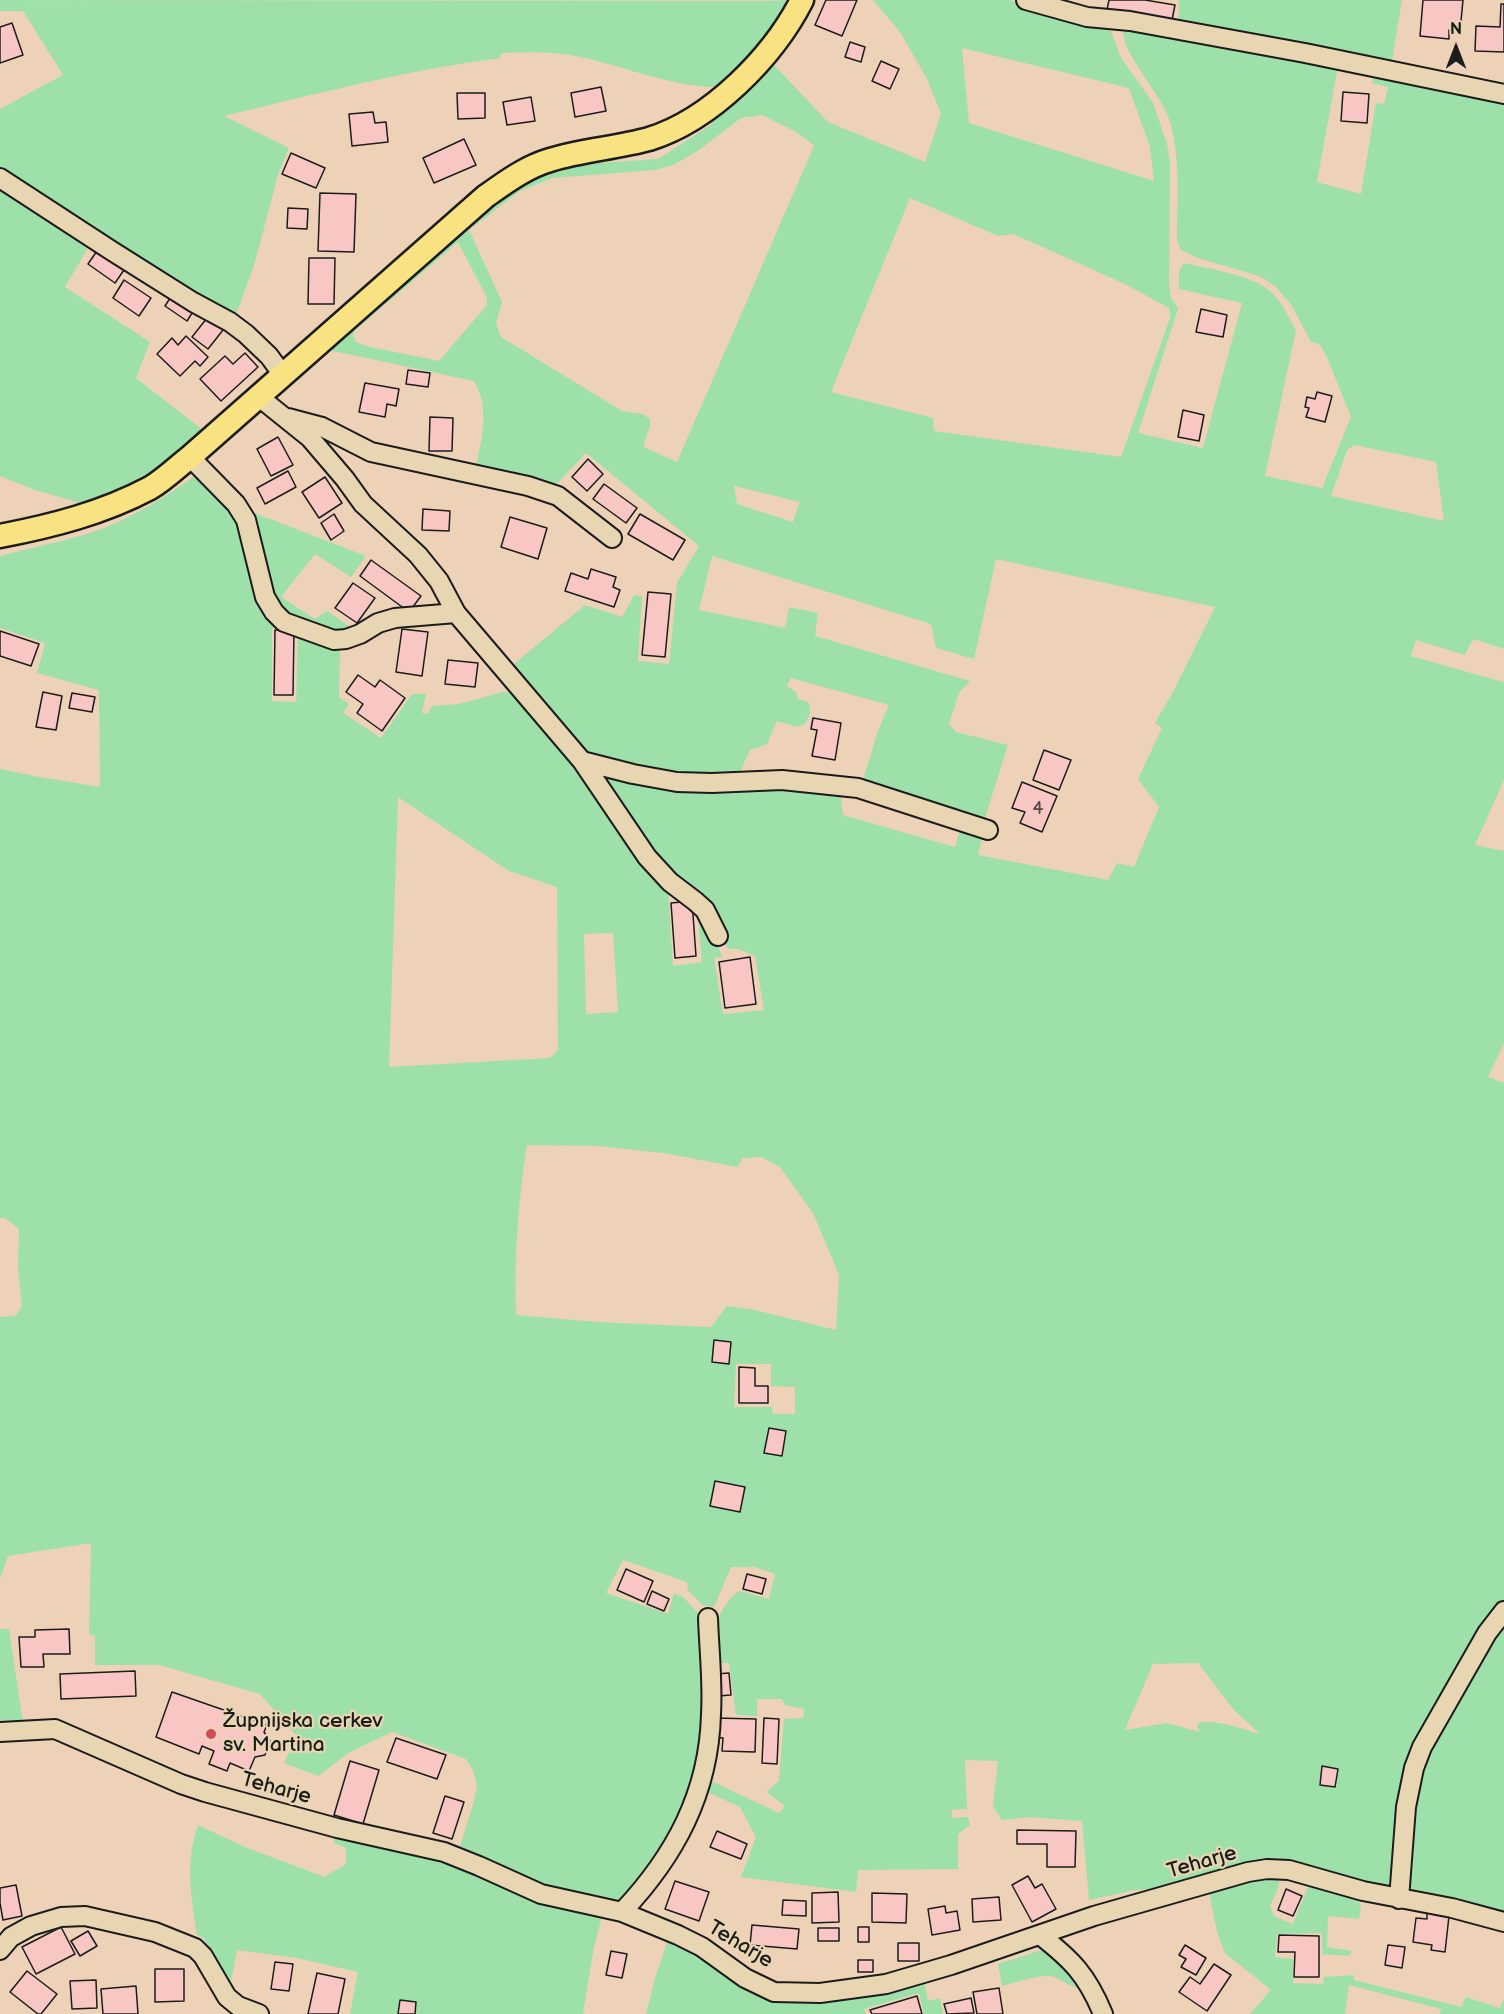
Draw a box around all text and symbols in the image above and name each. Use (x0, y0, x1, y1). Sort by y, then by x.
north arrow (1426, 18, 1486, 78)
text: N (1450, 20, 1462, 39)
house number: 4 (1033, 798, 1043, 820)
place label: Župnijska cerkev sv. Martina (223, 1709, 382, 1759)
marker: Župnijska cerkev sv. Martina (204, 1727, 218, 1741)
street label: Teharje (238, 1768, 314, 1810)
street label: Teharje (1164, 1841, 1240, 1885)
street label: Teharje (703, 1916, 777, 1974)

